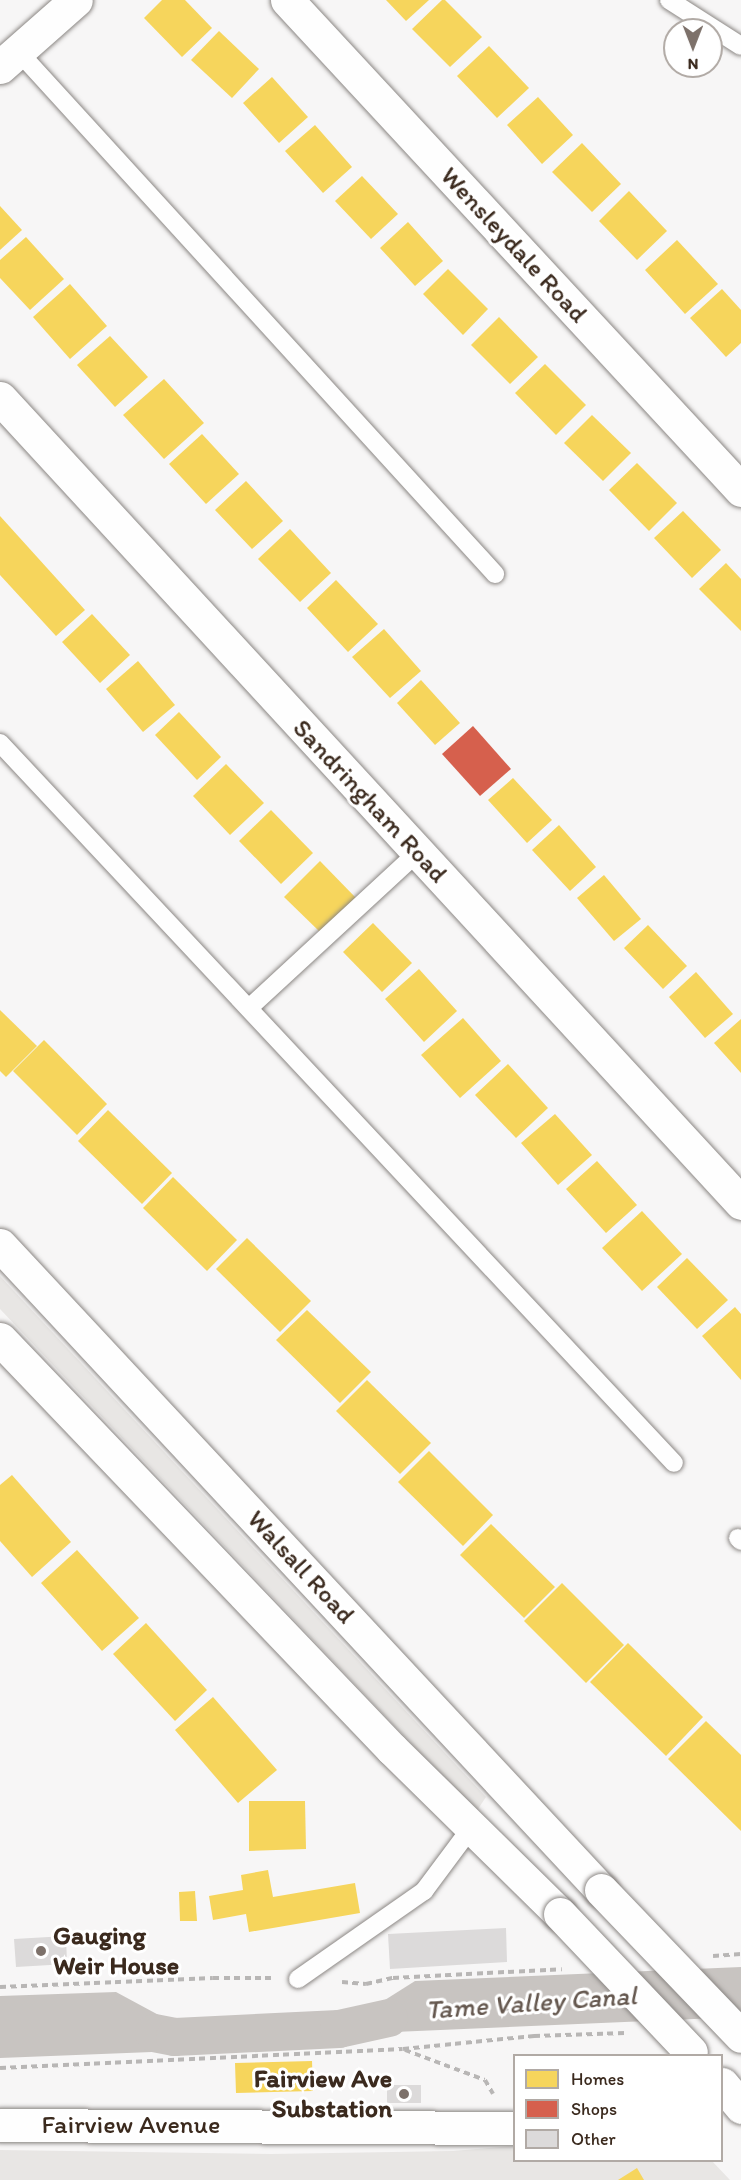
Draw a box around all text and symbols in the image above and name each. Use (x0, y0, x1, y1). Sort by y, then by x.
north arrow (663, 18, 723, 78)
text: N (688, 55, 698, 74)
street label: Wensleydale Road (434, 161, 594, 329)
street label: Sandringham Road (286, 713, 454, 889)
street label: Walsall Road (241, 1504, 361, 1630)
place label: Gauging Weir House (53, 1920, 179, 1982)
marker: Gauging Weir House (34, 1944, 48, 1958)
water label: Tame Valley Canal (424, 1978, 638, 2026)
legend (513, 2054, 723, 2162)
place label: Fairview Ave Substation (254, 2063, 392, 2124)
text: Homes (571, 2068, 624, 2090)
marker: Fairview Ave Substation (397, 2087, 411, 2101)
text: Shops (571, 2098, 617, 2120)
street label: Fairview Avenue (42, 2109, 220, 2141)
text: Other (571, 2128, 616, 2150)

